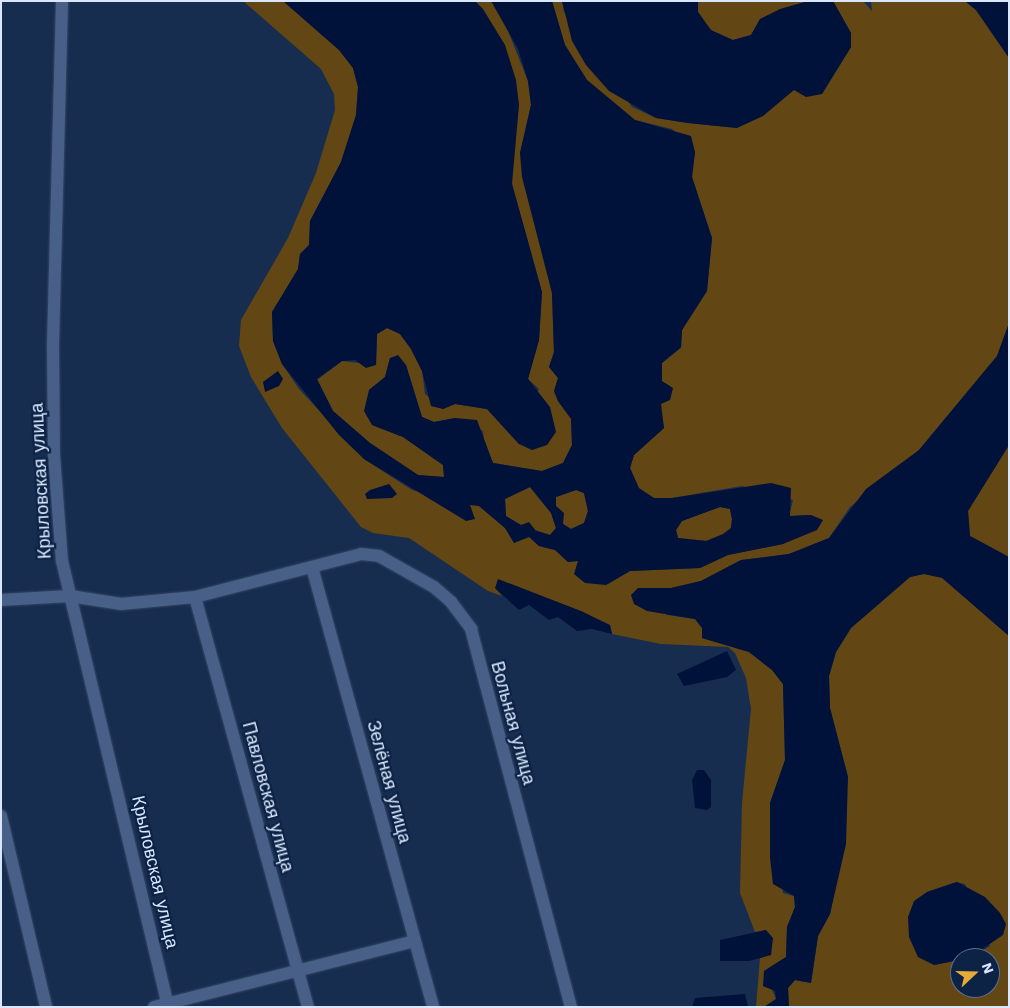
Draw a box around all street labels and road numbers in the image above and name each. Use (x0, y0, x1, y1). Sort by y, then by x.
street label: Крыловская улица (26, 402, 56, 560)
street label: Вольная улица (486, 659, 540, 787)
street label: Зелёная улица (362, 718, 416, 846)
street label: Павловская улица (238, 719, 298, 875)
street label: Крыловская улица (127, 793, 183, 951)

